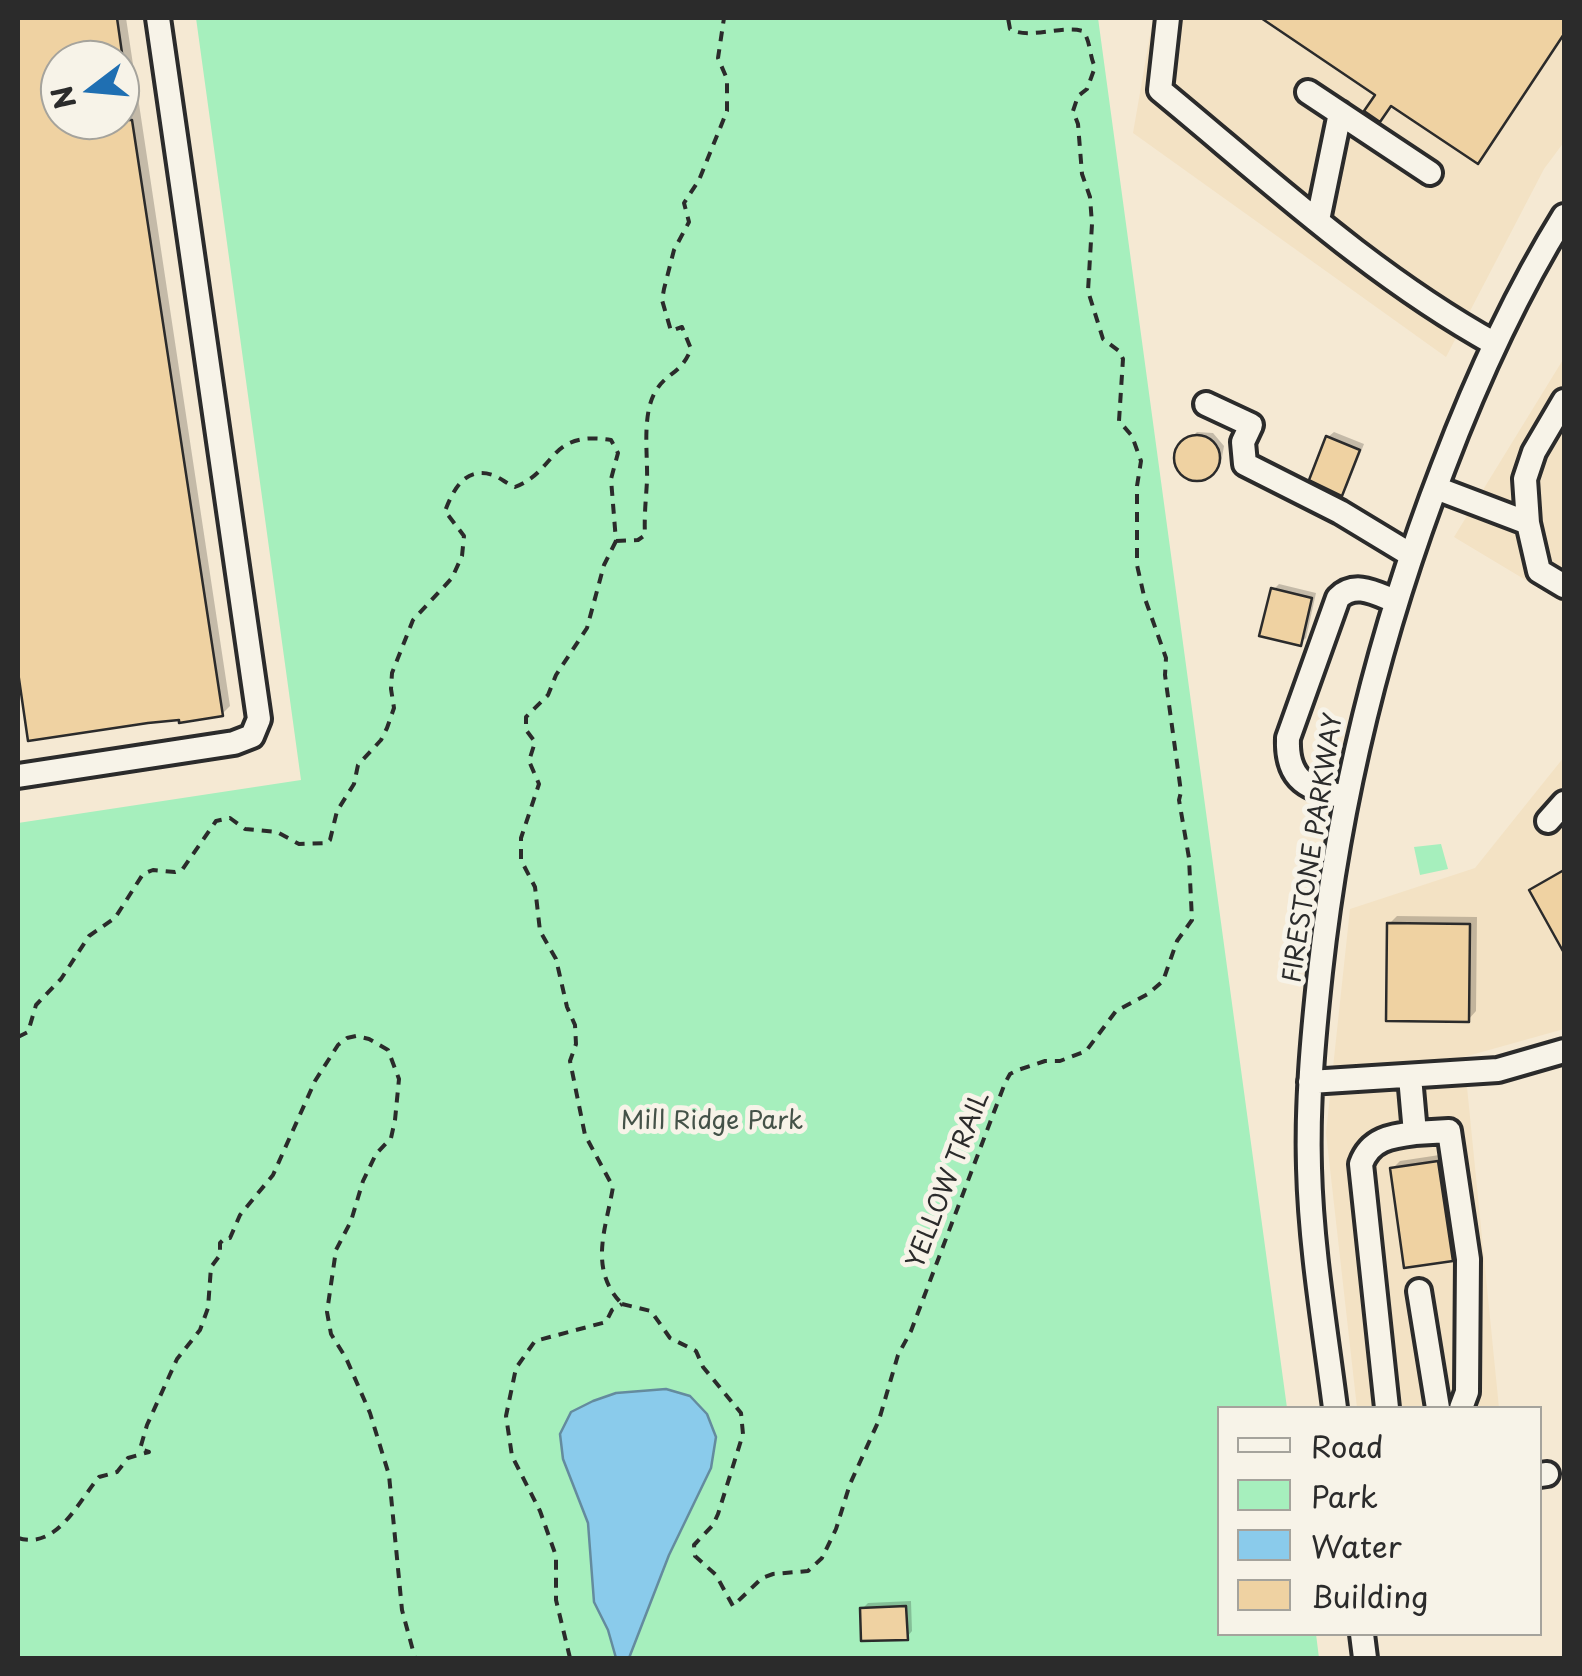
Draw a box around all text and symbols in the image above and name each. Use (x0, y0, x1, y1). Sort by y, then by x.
north arrow (40, 40, 140, 140)
text: N (39, 81, 86, 114)
street label: FIRESTONE PARKWAY (1278, 711, 1350, 985)
street label: YELLOW TRAIL (902, 1087, 996, 1273)
park label: Mill Ridge Park (621, 1107, 803, 1137)
legend (1217, 1406, 1542, 1636)
text: Road (1311, 1423, 1384, 1468)
text: Park (1311, 1473, 1378, 1518)
text: Water (1311, 1523, 1402, 1568)
text: Building (1311, 1573, 1428, 1618)

